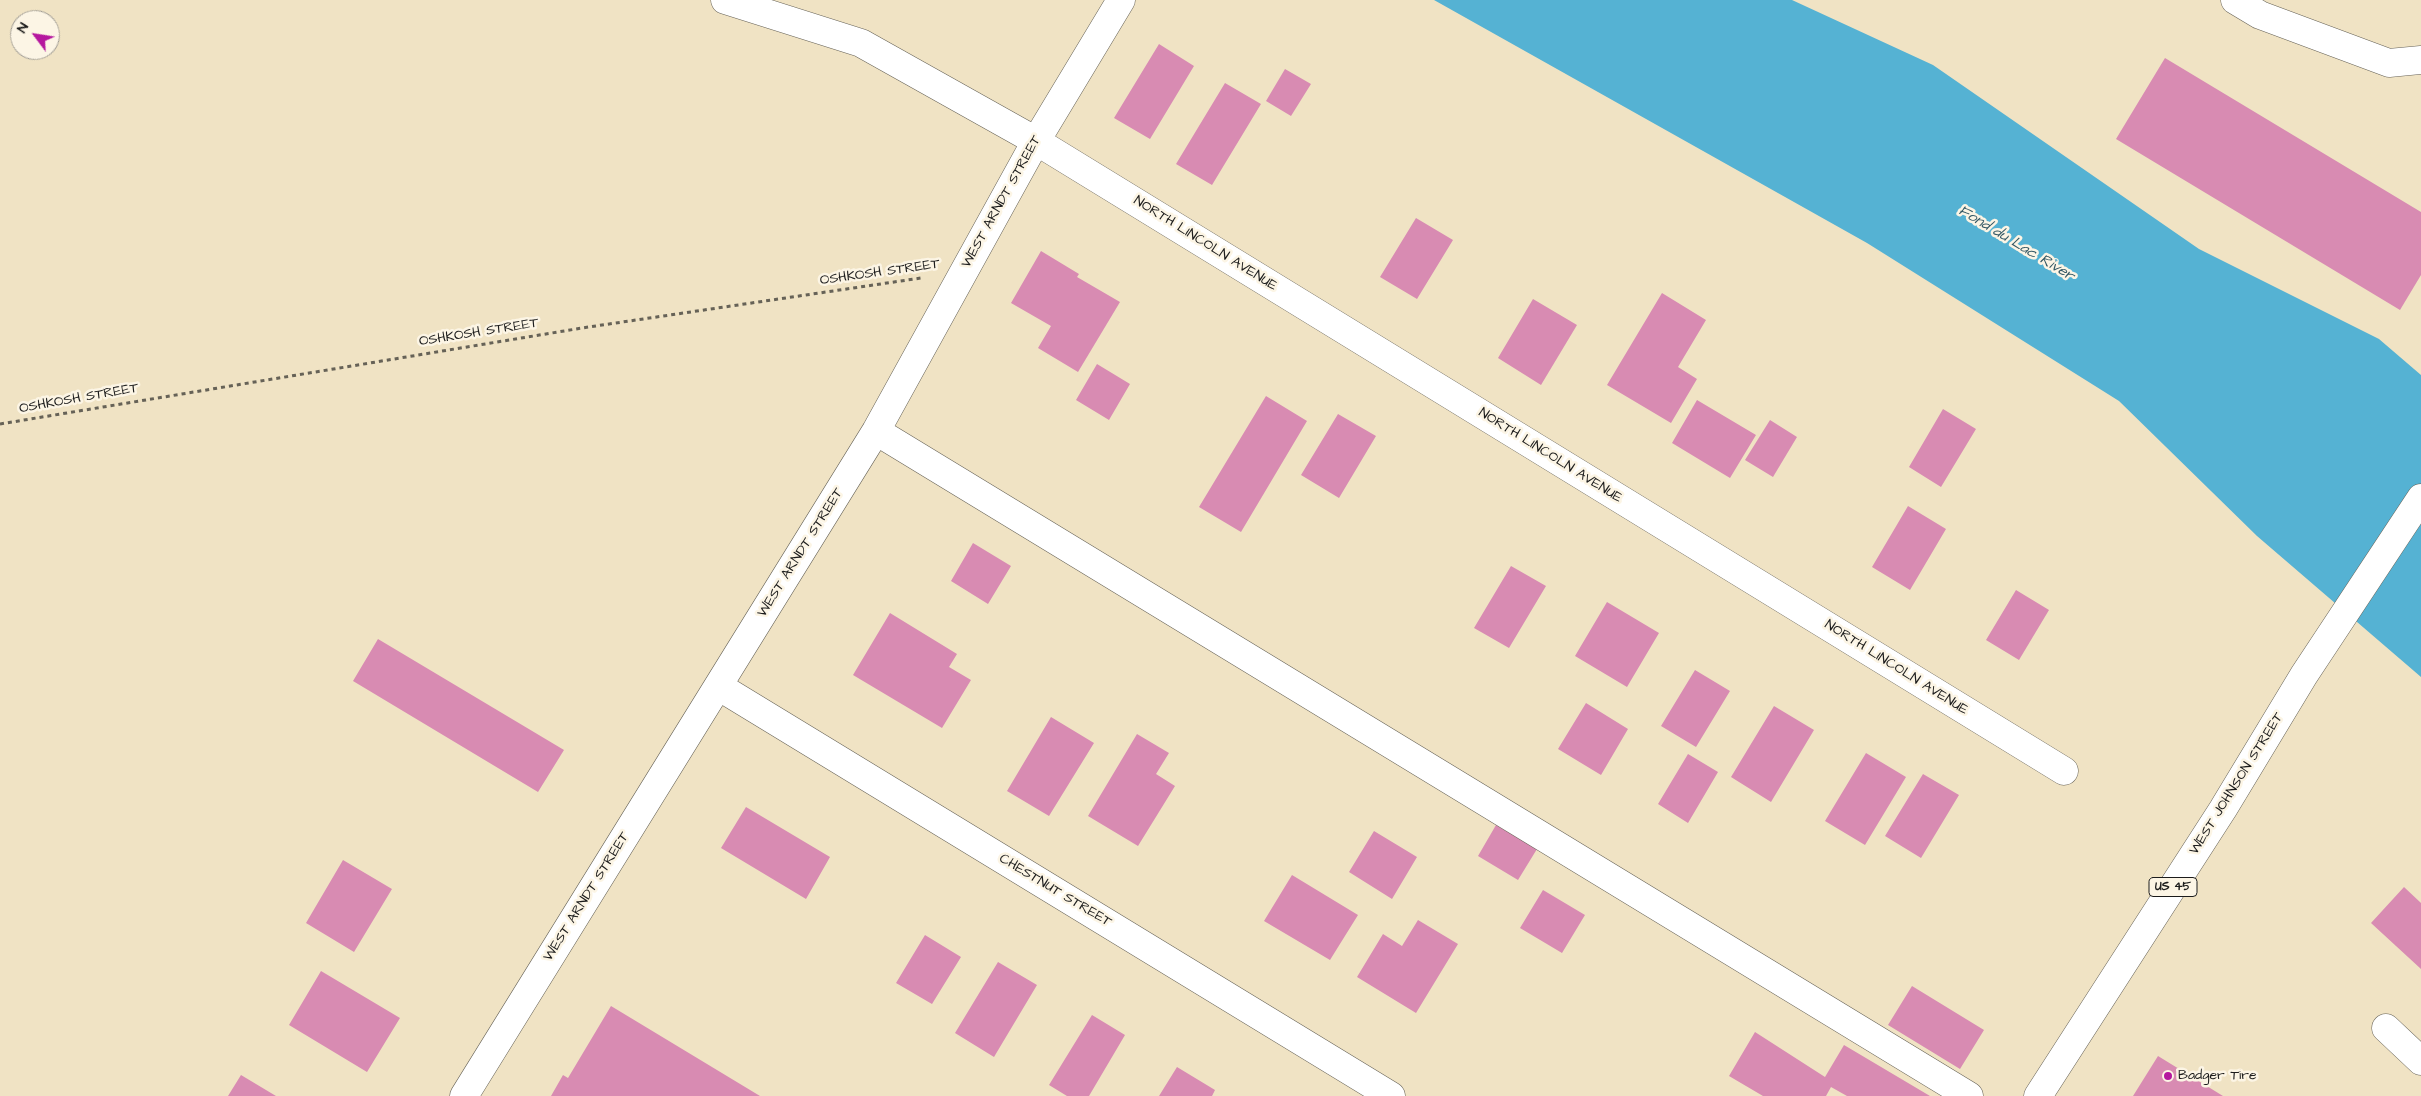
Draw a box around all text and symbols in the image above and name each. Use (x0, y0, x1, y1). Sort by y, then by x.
north arrow (10, 10, 60, 60)
text: N (12, 19, 34, 37)
street label: WEST ARNDT STREET (959, 133, 1045, 271)
street label: NORTH LINCOLN AVENUE (1130, 193, 1280, 295)
water label: Fond du Lac River (1955, 202, 2077, 286)
street label: OSHKOSH STREET (819, 256, 941, 290)
street label: OSHKOSH STREET (418, 315, 540, 351)
street label: OSHKOSH STREET (18, 380, 140, 418)
street label: NORTH LINCOLN AVENUE (1475, 405, 1625, 507)
street label: WEST ARNDT STREET (754, 485, 848, 621)
street label: NORTH LINCOLN AVENUE (1821, 617, 1971, 719)
street label: WEST JOHNSON STREET (2186, 710, 2288, 858)
street label: WEST ARNDT STREET (540, 829, 634, 965)
street label: CHESTNUT STREET (996, 851, 1114, 931)
road number: US 45 (2149, 878, 2197, 896)
place label: Badger Tire (2178, 1068, 2257, 1084)
marker: Badger Tire (2162, 1070, 2174, 1082)

